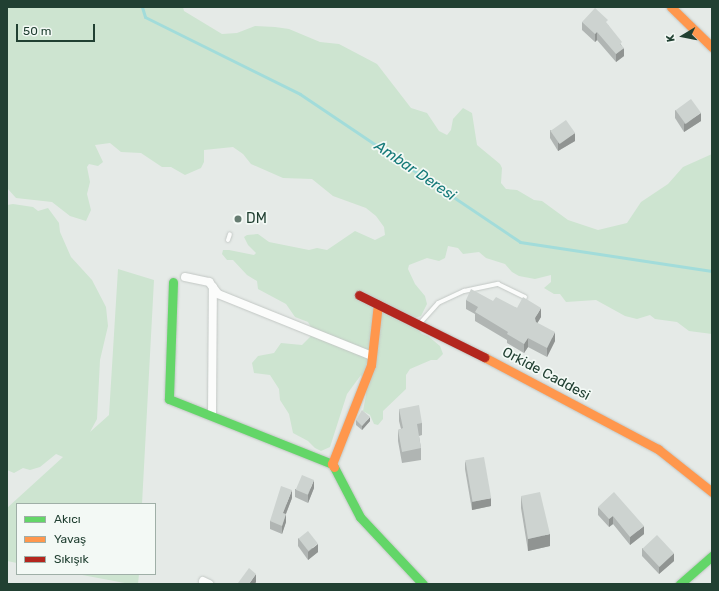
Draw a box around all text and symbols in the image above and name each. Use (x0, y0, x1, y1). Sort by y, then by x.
scale bar (18, 16, 97, 42)
north arrow (663, 16, 703, 56)
text: 50 m (23, 24, 51, 38)
text: K (664, 33, 678, 43)
water label: Ambar Deresi (371, 137, 459, 205)
place label: DM (246, 211, 267, 227)
marker: DM (233, 214, 243, 224)
street label: Orkide Caddesi (499, 344, 593, 404)
legend (16, 503, 156, 575)
text: Akıcı (54, 512, 81, 526)
text: Yavaş (54, 532, 86, 546)
text: Sıkışık (54, 552, 89, 566)

